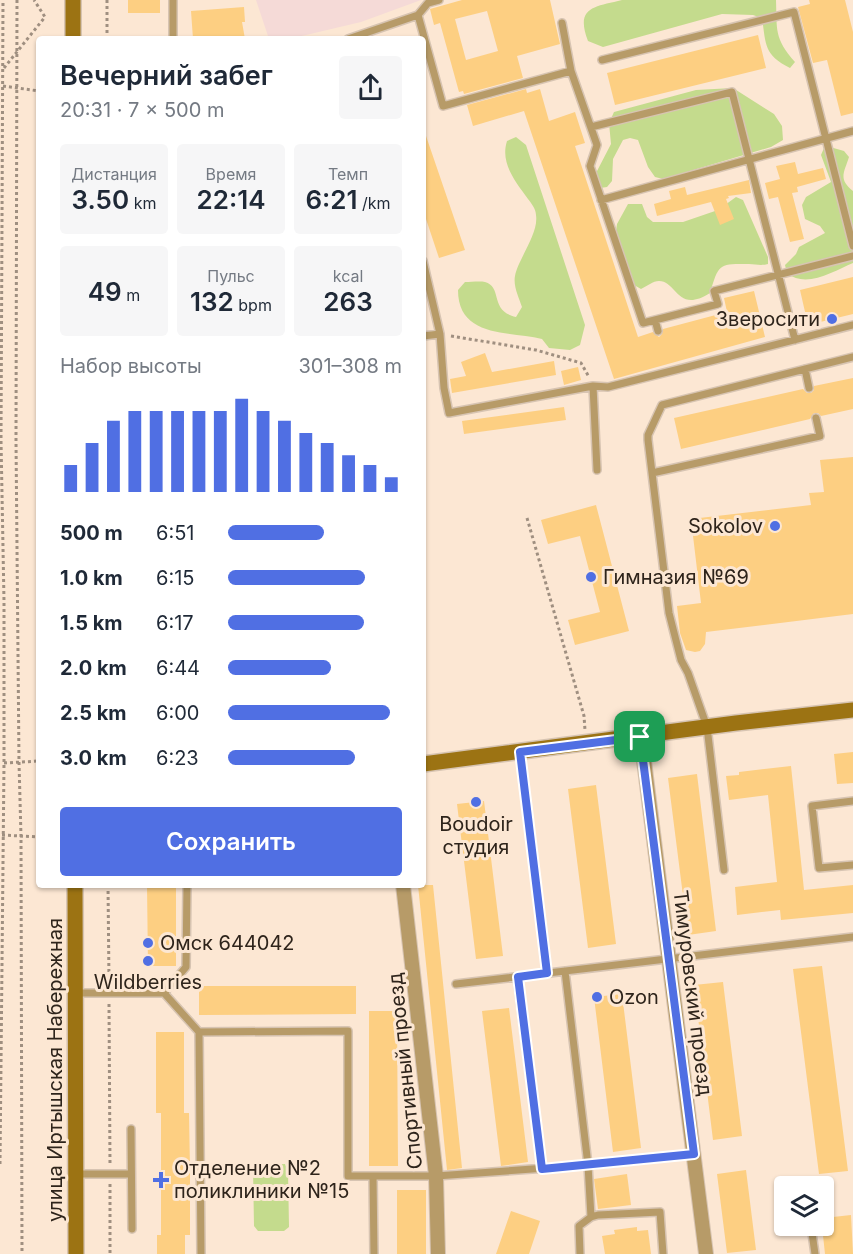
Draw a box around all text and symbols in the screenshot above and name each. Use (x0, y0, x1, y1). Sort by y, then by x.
button: share (339, 56, 402, 119)
text: Вечерний забег (60, 59, 273, 92)
text: 20:31 · 7 × 500 m (60, 98, 224, 122)
text: Дистанция (71, 164, 157, 184)
text: Время (206, 164, 256, 184)
text: Темп (328, 164, 368, 184)
text: 3.50 (72, 184, 129, 215)
text: 22:14 (197, 184, 266, 215)
text: 6:21 (305, 184, 358, 215)
text: km (129, 193, 156, 213)
text: /km (358, 193, 391, 213)
text: Пульс (207, 266, 255, 286)
text: kcal (333, 266, 363, 286)
text: 49 (88, 276, 122, 307)
text: m (122, 285, 140, 305)
text: 132 (190, 286, 234, 317)
text: 263 (323, 286, 373, 317)
text: bpm (234, 295, 272, 315)
place label: Зверосити (716, 307, 820, 331)
marker: Зверосити (825, 312, 839, 326)
text: Набор высоты (60, 354, 202, 378)
text: 301–308 m (298, 354, 402, 378)
place label: Sokolov (688, 514, 763, 538)
marker: Sokolov (768, 519, 782, 533)
text: 500 m (60, 521, 123, 545)
text: 6:51 (156, 521, 194, 545)
place label: Гимназия №69 (603, 565, 749, 589)
text: 1.0 km (60, 566, 123, 590)
text: 6:15 (156, 566, 194, 590)
marker: Гимназия №69 (584, 570, 598, 584)
text: 1.5 km (60, 611, 123, 635)
text: 6:17 (156, 611, 194, 635)
text: 2.0 km (60, 656, 127, 680)
text: 6:44 (156, 656, 200, 680)
text: 2.5 km (60, 701, 127, 725)
text: 6:00 (156, 701, 199, 725)
pin (614, 711, 665, 762)
icon: arrive (623, 720, 656, 753)
text: 3.0 km (60, 746, 127, 770)
text: 6:23 (156, 746, 199, 770)
marker: Boudoir студия (469, 795, 483, 809)
button: Сохранить (60, 807, 402, 876)
place label: Boudoir студия (439, 812, 513, 859)
street label: Тимуровский проезд (668, 889, 718, 1097)
street label: улица Иртышская Набережная (43, 918, 67, 1222)
place label: Омск 644042 (160, 931, 295, 955)
marker: Омск 644042 (141, 936, 155, 950)
marker: Wildberries (141, 954, 155, 968)
place label: Wildberries (94, 970, 202, 994)
street label: Спортивный проезд (383, 972, 427, 1170)
place label: Ozon (609, 985, 659, 1009)
marker: Ozon (590, 990, 604, 1004)
place label: Отделение №2 поликлиники №15 (174, 1156, 349, 1203)
marker: Отделение №2 поликлиники №15 (152, 1171, 170, 1189)
map controls (774, 1176, 834, 1236)
button: layers (774, 1176, 834, 1236)

